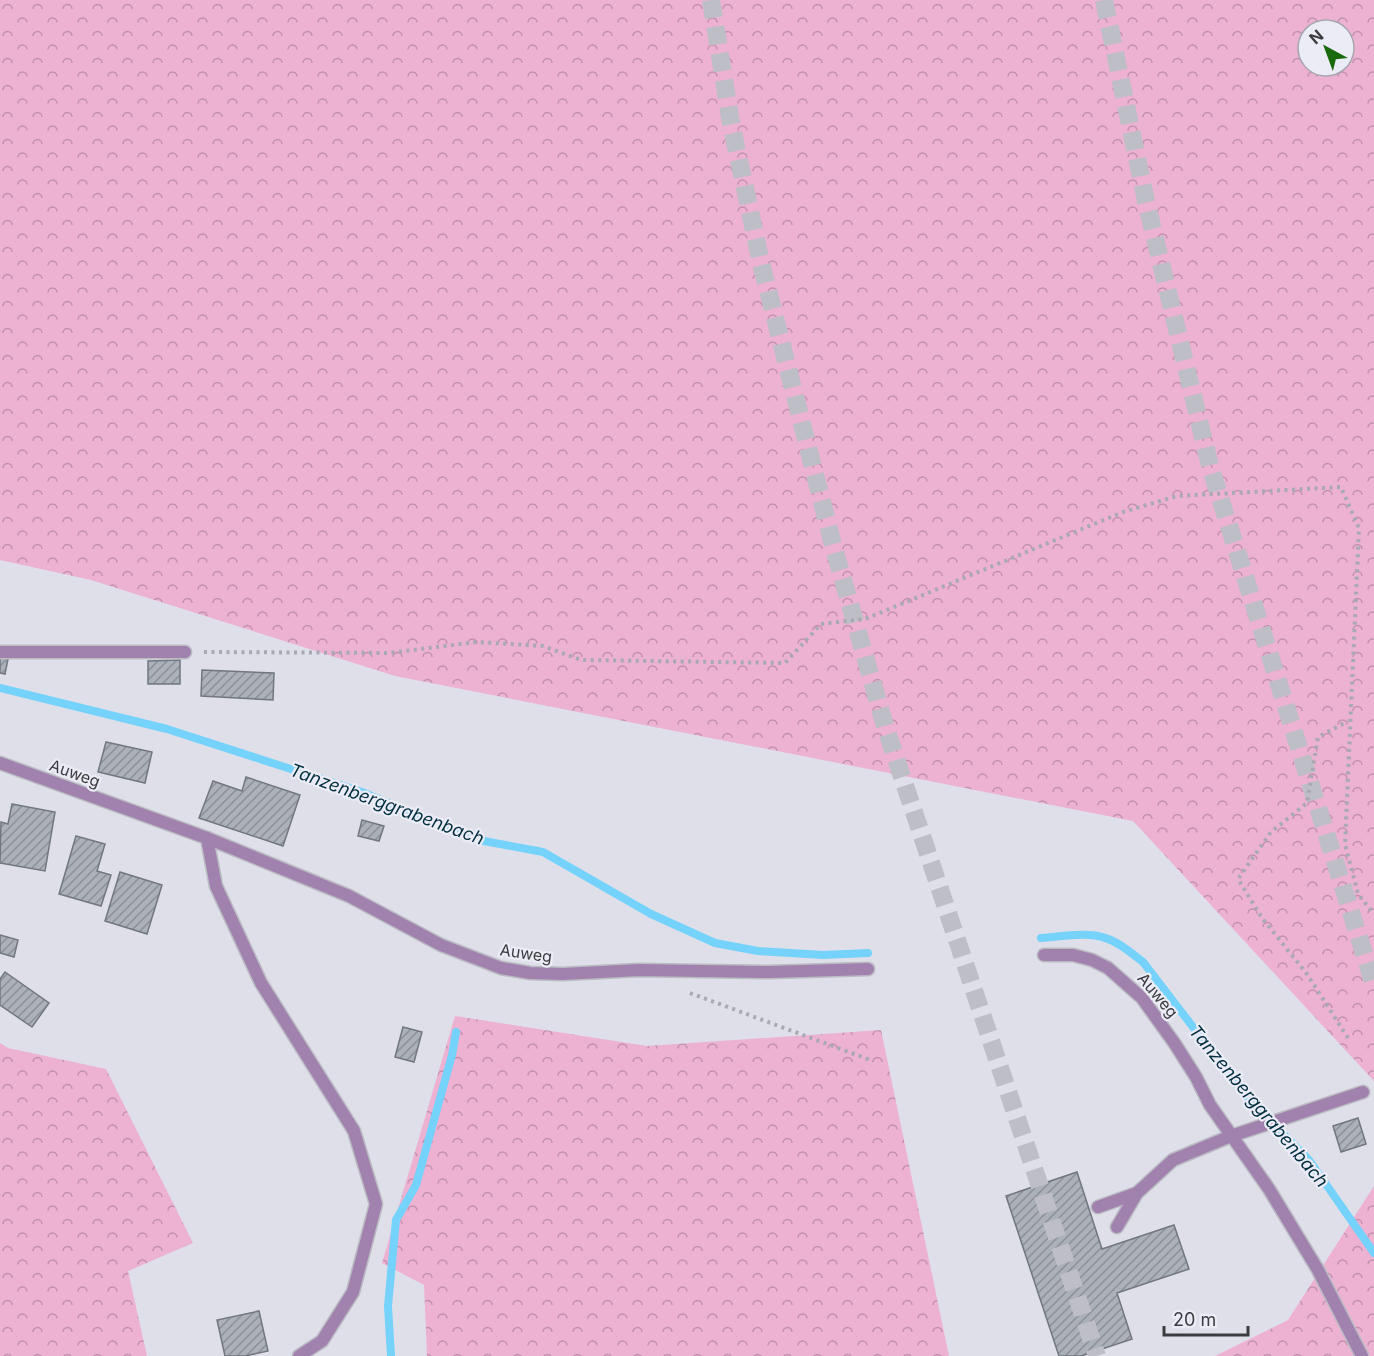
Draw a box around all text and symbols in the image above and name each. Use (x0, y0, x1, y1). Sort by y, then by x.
north arrow (1296, 18, 1356, 78)
text: N (1305, 25, 1327, 48)
street label: Auweg (47, 755, 103, 791)
water label: Tanzenberggrabenbach (287, 759, 487, 849)
street label: Auweg (499, 939, 553, 967)
street label: Auweg (1133, 968, 1183, 1022)
water label: Tanzenberggrabenbach (1185, 1021, 1333, 1191)
scale bar (1164, 1299, 1248, 1337)
text: 20 m (1173, 1309, 1216, 1330)

